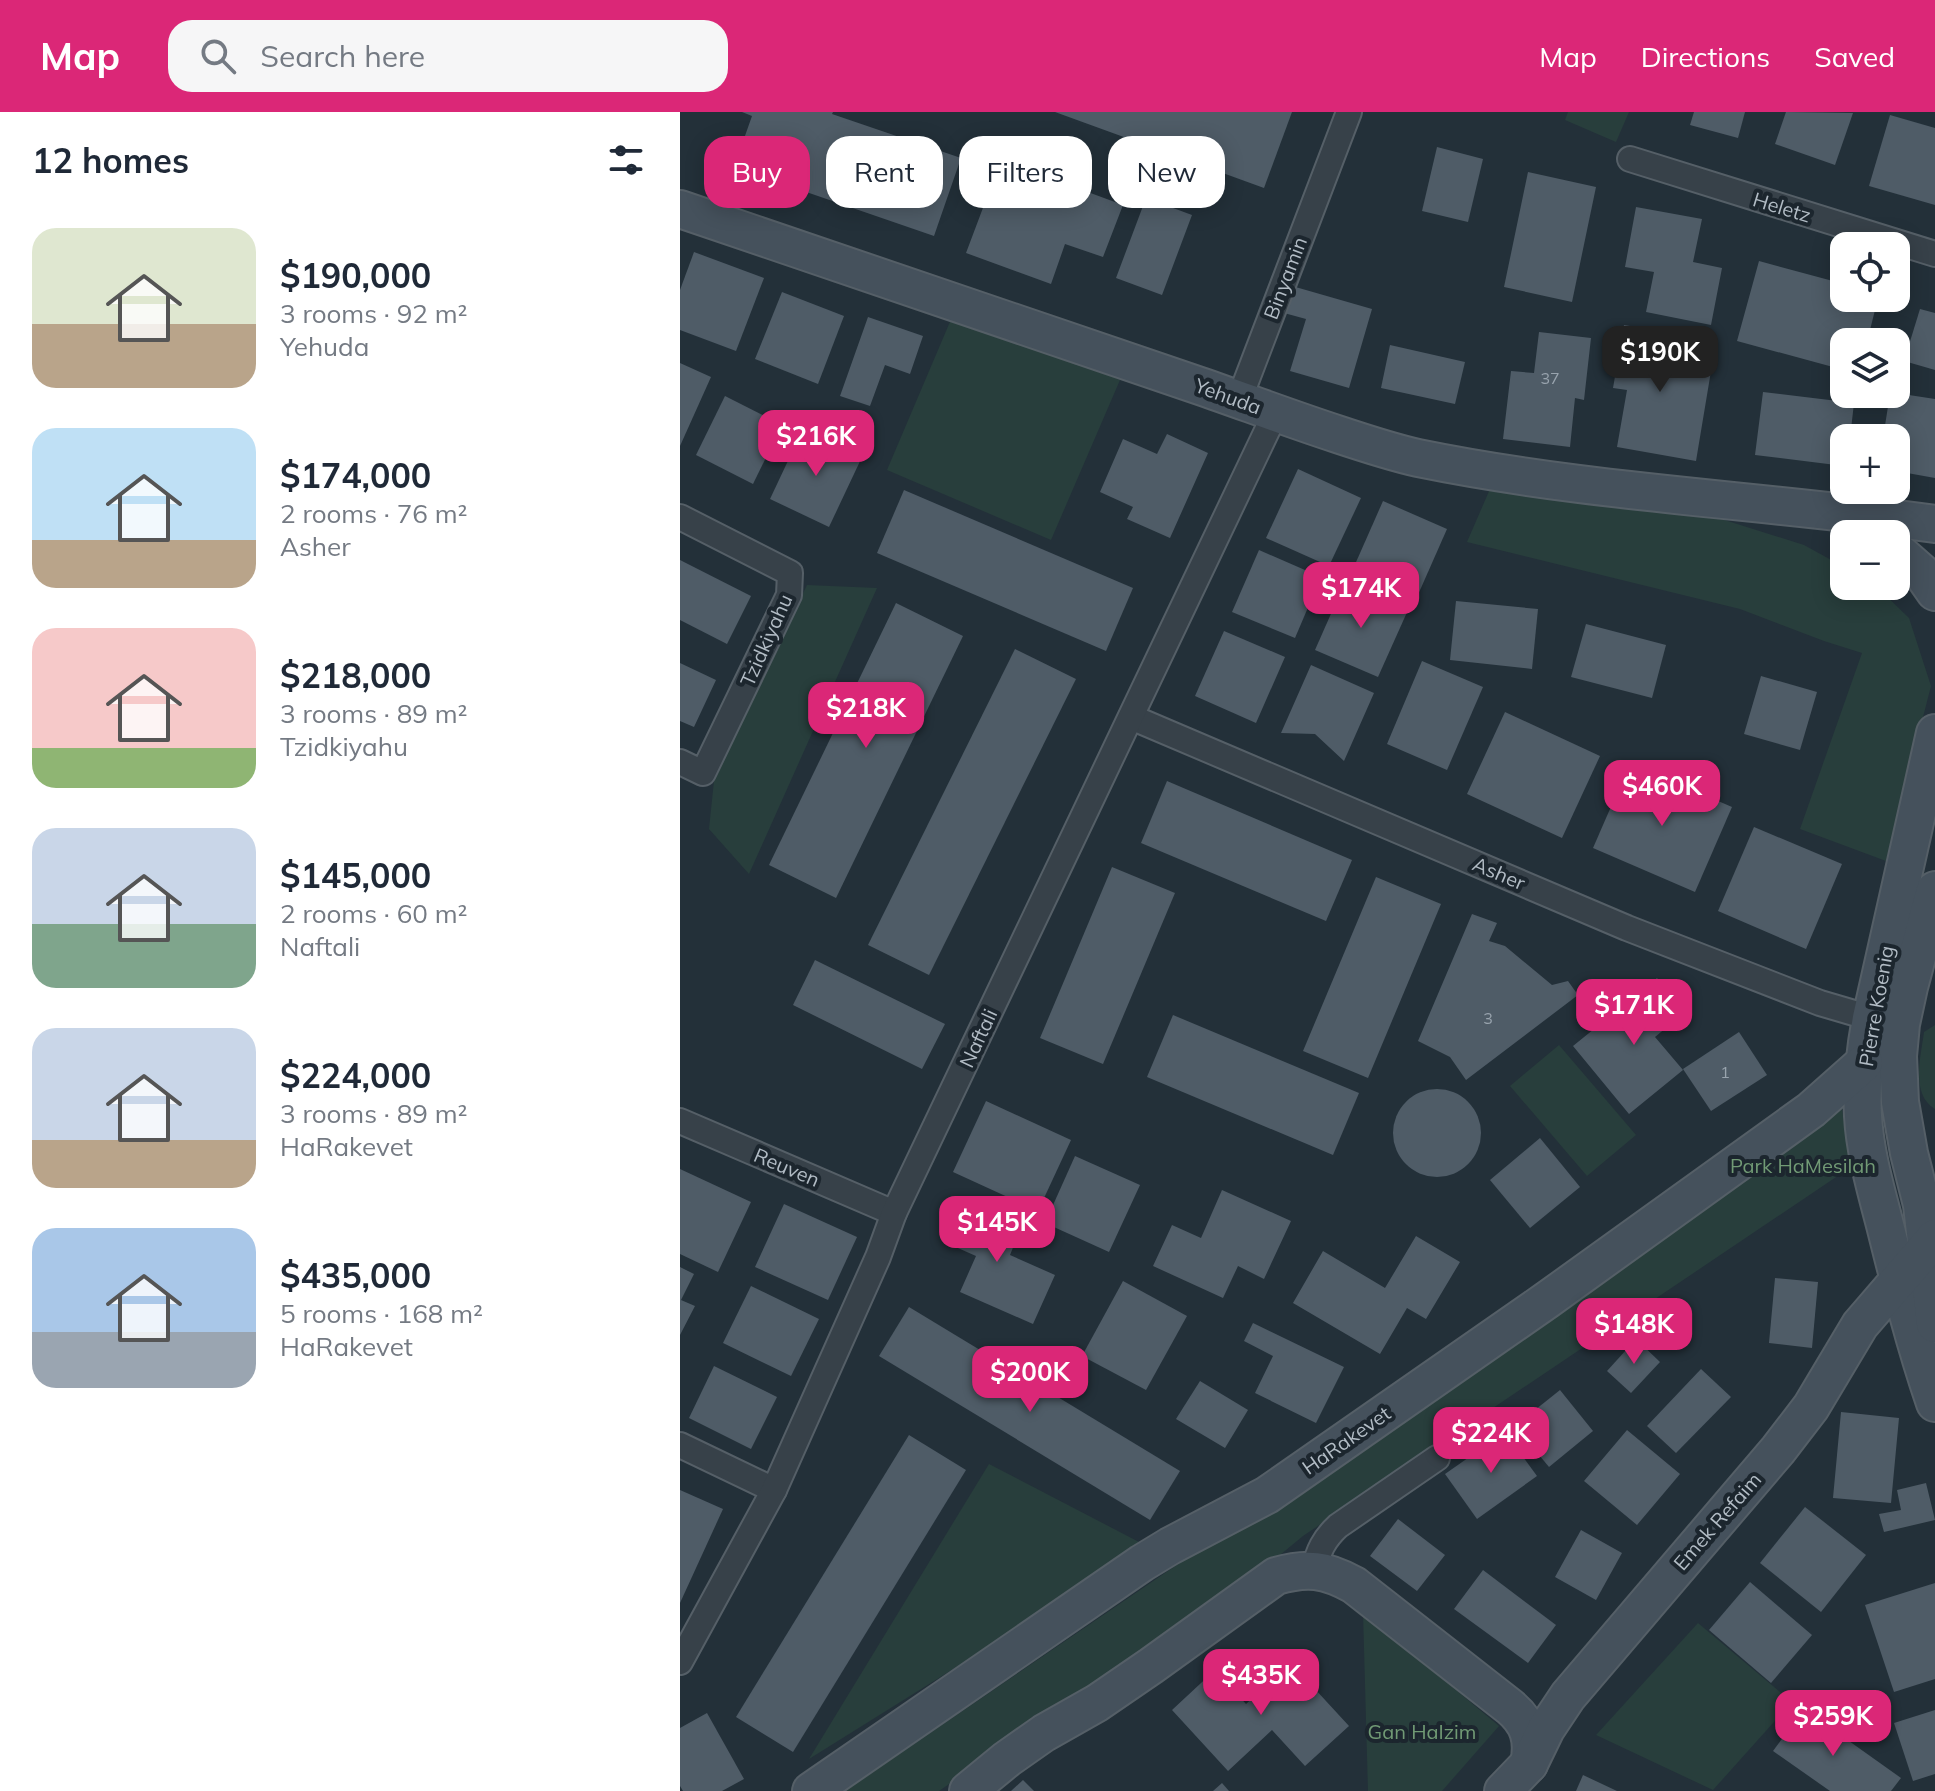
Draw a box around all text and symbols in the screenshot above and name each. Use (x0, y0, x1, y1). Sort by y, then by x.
search box (168, 20, 728, 92)
text: Map (40, 32, 120, 80)
icon: search (196, 34, 240, 78)
text: Search here (260, 37, 425, 75)
text: Map (1539, 39, 1597, 74)
text: Directions (1641, 39, 1770, 74)
text: Saved (1814, 39, 1895, 74)
chip: Buy (704, 136, 810, 208)
chip: Rent (826, 136, 943, 208)
chip: Filters (959, 136, 1092, 208)
chip: New (1108, 136, 1225, 208)
icon: filters (604, 138, 648, 182)
text: 12 homes (32, 139, 189, 182)
street label: Heletz (1750, 186, 1814, 228)
map controls (1830, 232, 1910, 600)
button: locate (1830, 232, 1910, 312)
street label: Binyamin (1258, 233, 1312, 323)
text: $190,000 (280, 254, 431, 297)
icon: home (96, 260, 192, 356)
text: 3 rooms · 92 m² (280, 297, 467, 330)
pin: $190K (1604, 326, 1716, 394)
button: layers (1830, 328, 1910, 408)
text: Yehuda (280, 330, 369, 363)
text: $190K (1620, 335, 1700, 368)
house number: 37 (1540, 368, 1560, 388)
street label: Yehuda (1190, 372, 1265, 419)
pin: $216K (760, 410, 872, 478)
text: $216K (776, 419, 856, 452)
button: + (1830, 424, 1910, 504)
text: $174,000 (280, 454, 431, 497)
icon: home (96, 460, 192, 556)
text: 2 rooms · 76 m² (280, 497, 467, 530)
button: − (1830, 520, 1910, 600)
text: Asher (280, 530, 351, 563)
pin: $174K (1305, 562, 1417, 630)
text: $174K (1321, 571, 1401, 604)
street label: Tzidkiyahu (735, 590, 797, 690)
text: $218,000 (280, 654, 431, 697)
icon: home (96, 660, 192, 756)
pin: $218K (810, 682, 922, 750)
text: $218K (826, 691, 906, 724)
text: 3 rooms · 89 m² (280, 697, 467, 730)
text: Tzidkiyahu (280, 730, 408, 763)
pin: $460K (1606, 760, 1718, 828)
text: $460K (1622, 769, 1702, 802)
street label: Asher (1469, 851, 1530, 895)
text: $145,000 (280, 854, 431, 897)
icon: home (96, 860, 192, 956)
text: 2 rooms · 60 m² (280, 897, 467, 930)
text: Naftali (280, 930, 360, 963)
street label: Pierre Koenig (1853, 944, 1899, 1068)
pin: $171K (1578, 979, 1690, 1047)
text: $171K (1594, 988, 1674, 1021)
street label: Naftali (954, 1005, 1002, 1071)
house number: 3 (1483, 1008, 1493, 1028)
text: $224,000 (280, 1054, 431, 1097)
icon: home (96, 1060, 192, 1156)
house number: 1 (1720, 1062, 1730, 1082)
text: 3 rooms · 89 m² (280, 1097, 467, 1130)
text: HaRakevet (280, 1130, 413, 1163)
street label: Reuven (750, 1142, 824, 1192)
park label: Park HaMesilah (1730, 1153, 1876, 1178)
pin: $145K (941, 1196, 1053, 1264)
text: $145K (957, 1205, 1037, 1238)
text: $435,000 (280, 1254, 431, 1297)
icon: home (96, 1260, 192, 1356)
text: 5 rooms · 168 m² (280, 1297, 483, 1330)
pin: $148K (1578, 1298, 1690, 1366)
text: $148K (1594, 1307, 1674, 1340)
text: HaRakevet (280, 1330, 413, 1363)
pin: $200K (974, 1346, 1086, 1414)
text: $200K (990, 1355, 1070, 1388)
street label: HaRakevet (1297, 1400, 1395, 1480)
pin: $224K (1435, 1407, 1547, 1475)
text: $224K (1451, 1416, 1531, 1449)
street label: Emek Refaim (1668, 1467, 1766, 1575)
pin: $435K (1205, 1649, 1317, 1717)
text: $435K (1221, 1658, 1301, 1691)
pin: $259K (1777, 1690, 1889, 1758)
text: $259K (1793, 1699, 1873, 1732)
park label: Gan HaIzim (1368, 1719, 1476, 1744)

